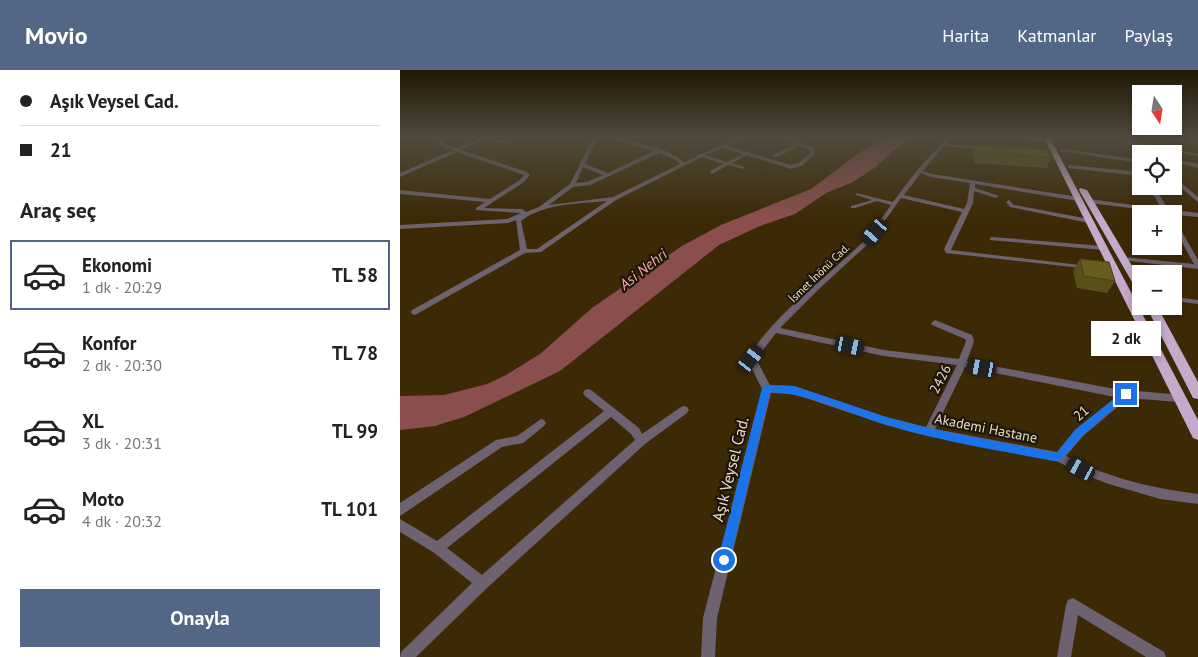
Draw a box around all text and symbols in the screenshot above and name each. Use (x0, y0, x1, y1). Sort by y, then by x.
text: Movio (25, 20, 88, 51)
text: Harita (942, 24, 989, 47)
text: Katmanlar (1017, 24, 1096, 47)
text: Paylaş (1124, 24, 1173, 47)
north arrow (1132, 85, 1182, 135)
map controls (1132, 85, 1182, 315)
text: Aşık Veysel Cad. (50, 89, 179, 113)
text: 21 (50, 138, 72, 162)
button: locate (1132, 145, 1182, 195)
text: Araç seç (20, 196, 96, 224)
button: + (1132, 205, 1182, 255)
car (859, 216, 890, 248)
street label: İsmet İnönü Cad. (786, 241, 852, 305)
water label: Asi Nehri (614, 244, 672, 294)
icon: car (22, 253, 67, 298)
text: Ekonomi (82, 253, 152, 277)
text: TL 58 (332, 263, 378, 287)
button: − (1132, 265, 1182, 315)
text: 1 dk · 20:29 (82, 277, 162, 297)
callout: 2 dk (1091, 322, 1161, 356)
text: 2 dk (1111, 328, 1141, 348)
icon: car (22, 331, 67, 376)
text: Konfor (82, 331, 136, 355)
car (833, 336, 866, 356)
text: TL 78 (332, 341, 378, 365)
car (735, 343, 766, 375)
text: 2 dk · 20:30 (82, 355, 162, 375)
car (965, 358, 998, 378)
street label: 2426 (925, 361, 955, 397)
route end (1115, 383, 1137, 405)
street label: 21 (1069, 401, 1093, 425)
icon: car (22, 409, 67, 454)
text: XL (82, 409, 104, 433)
street label: Akademi Hastane (933, 409, 1039, 447)
street label: Aşık Veysel Cad. (707, 414, 753, 524)
text: TL 99 (332, 419, 378, 443)
text: 3 dk · 20:31 (82, 433, 162, 453)
car (1064, 455, 1097, 483)
icon: car (22, 487, 67, 532)
text: Moto (82, 487, 124, 511)
text: TL 101 (321, 497, 378, 521)
text: 4 dk · 20:32 (82, 511, 162, 531)
route start (713, 549, 735, 571)
button: Onayla (20, 589, 380, 647)

